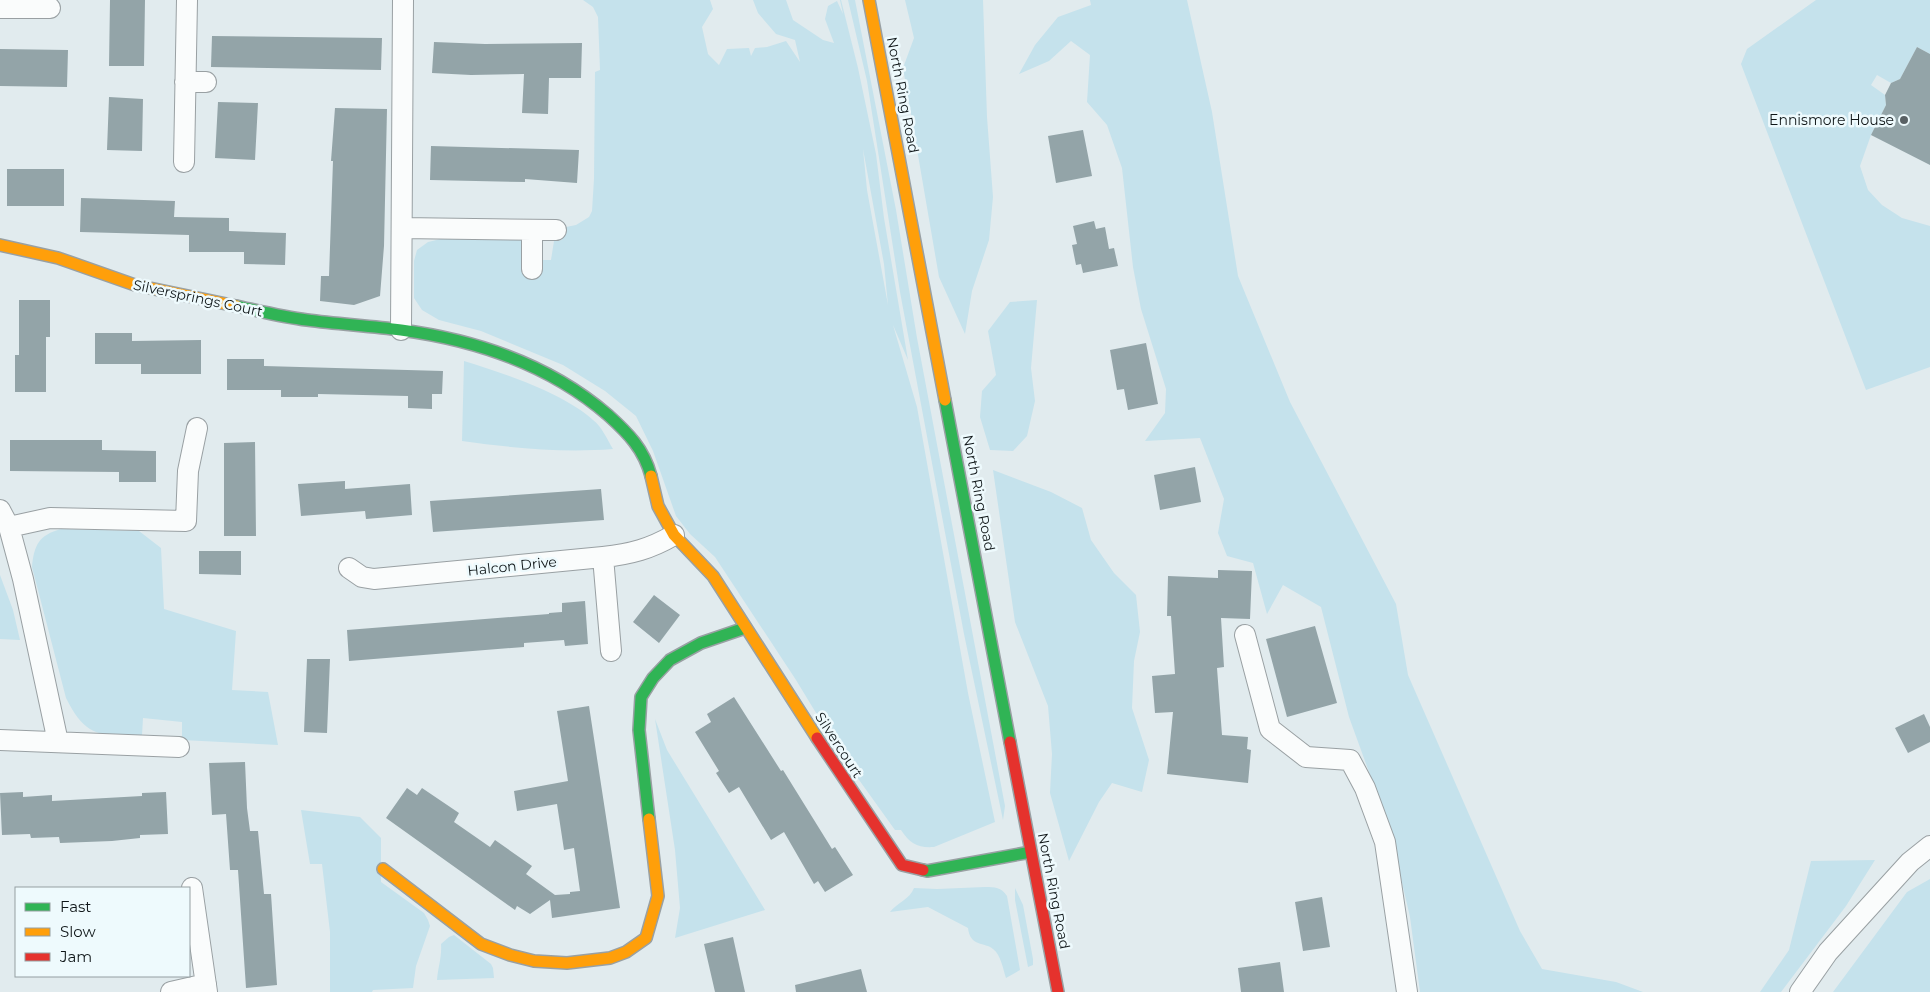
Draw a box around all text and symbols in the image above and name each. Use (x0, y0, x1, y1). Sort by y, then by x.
street label: North Ring Road (883, 35, 923, 155)
place label: Ennismore House (1769, 111, 1894, 129)
marker: Ennismore House (1898, 114, 1910, 126)
street label: Silversprings Court (132, 275, 265, 321)
street label: North Ring Road (959, 433, 999, 553)
street label: Halcon Drive (466, 552, 558, 580)
street label: Silvercourt (811, 709, 867, 782)
street label: North Ring Road (1034, 831, 1074, 951)
legend (15, 887, 190, 977)
text: Fast (60, 897, 91, 916)
text: Slow (60, 922, 96, 941)
text: Jam (59, 947, 92, 966)

